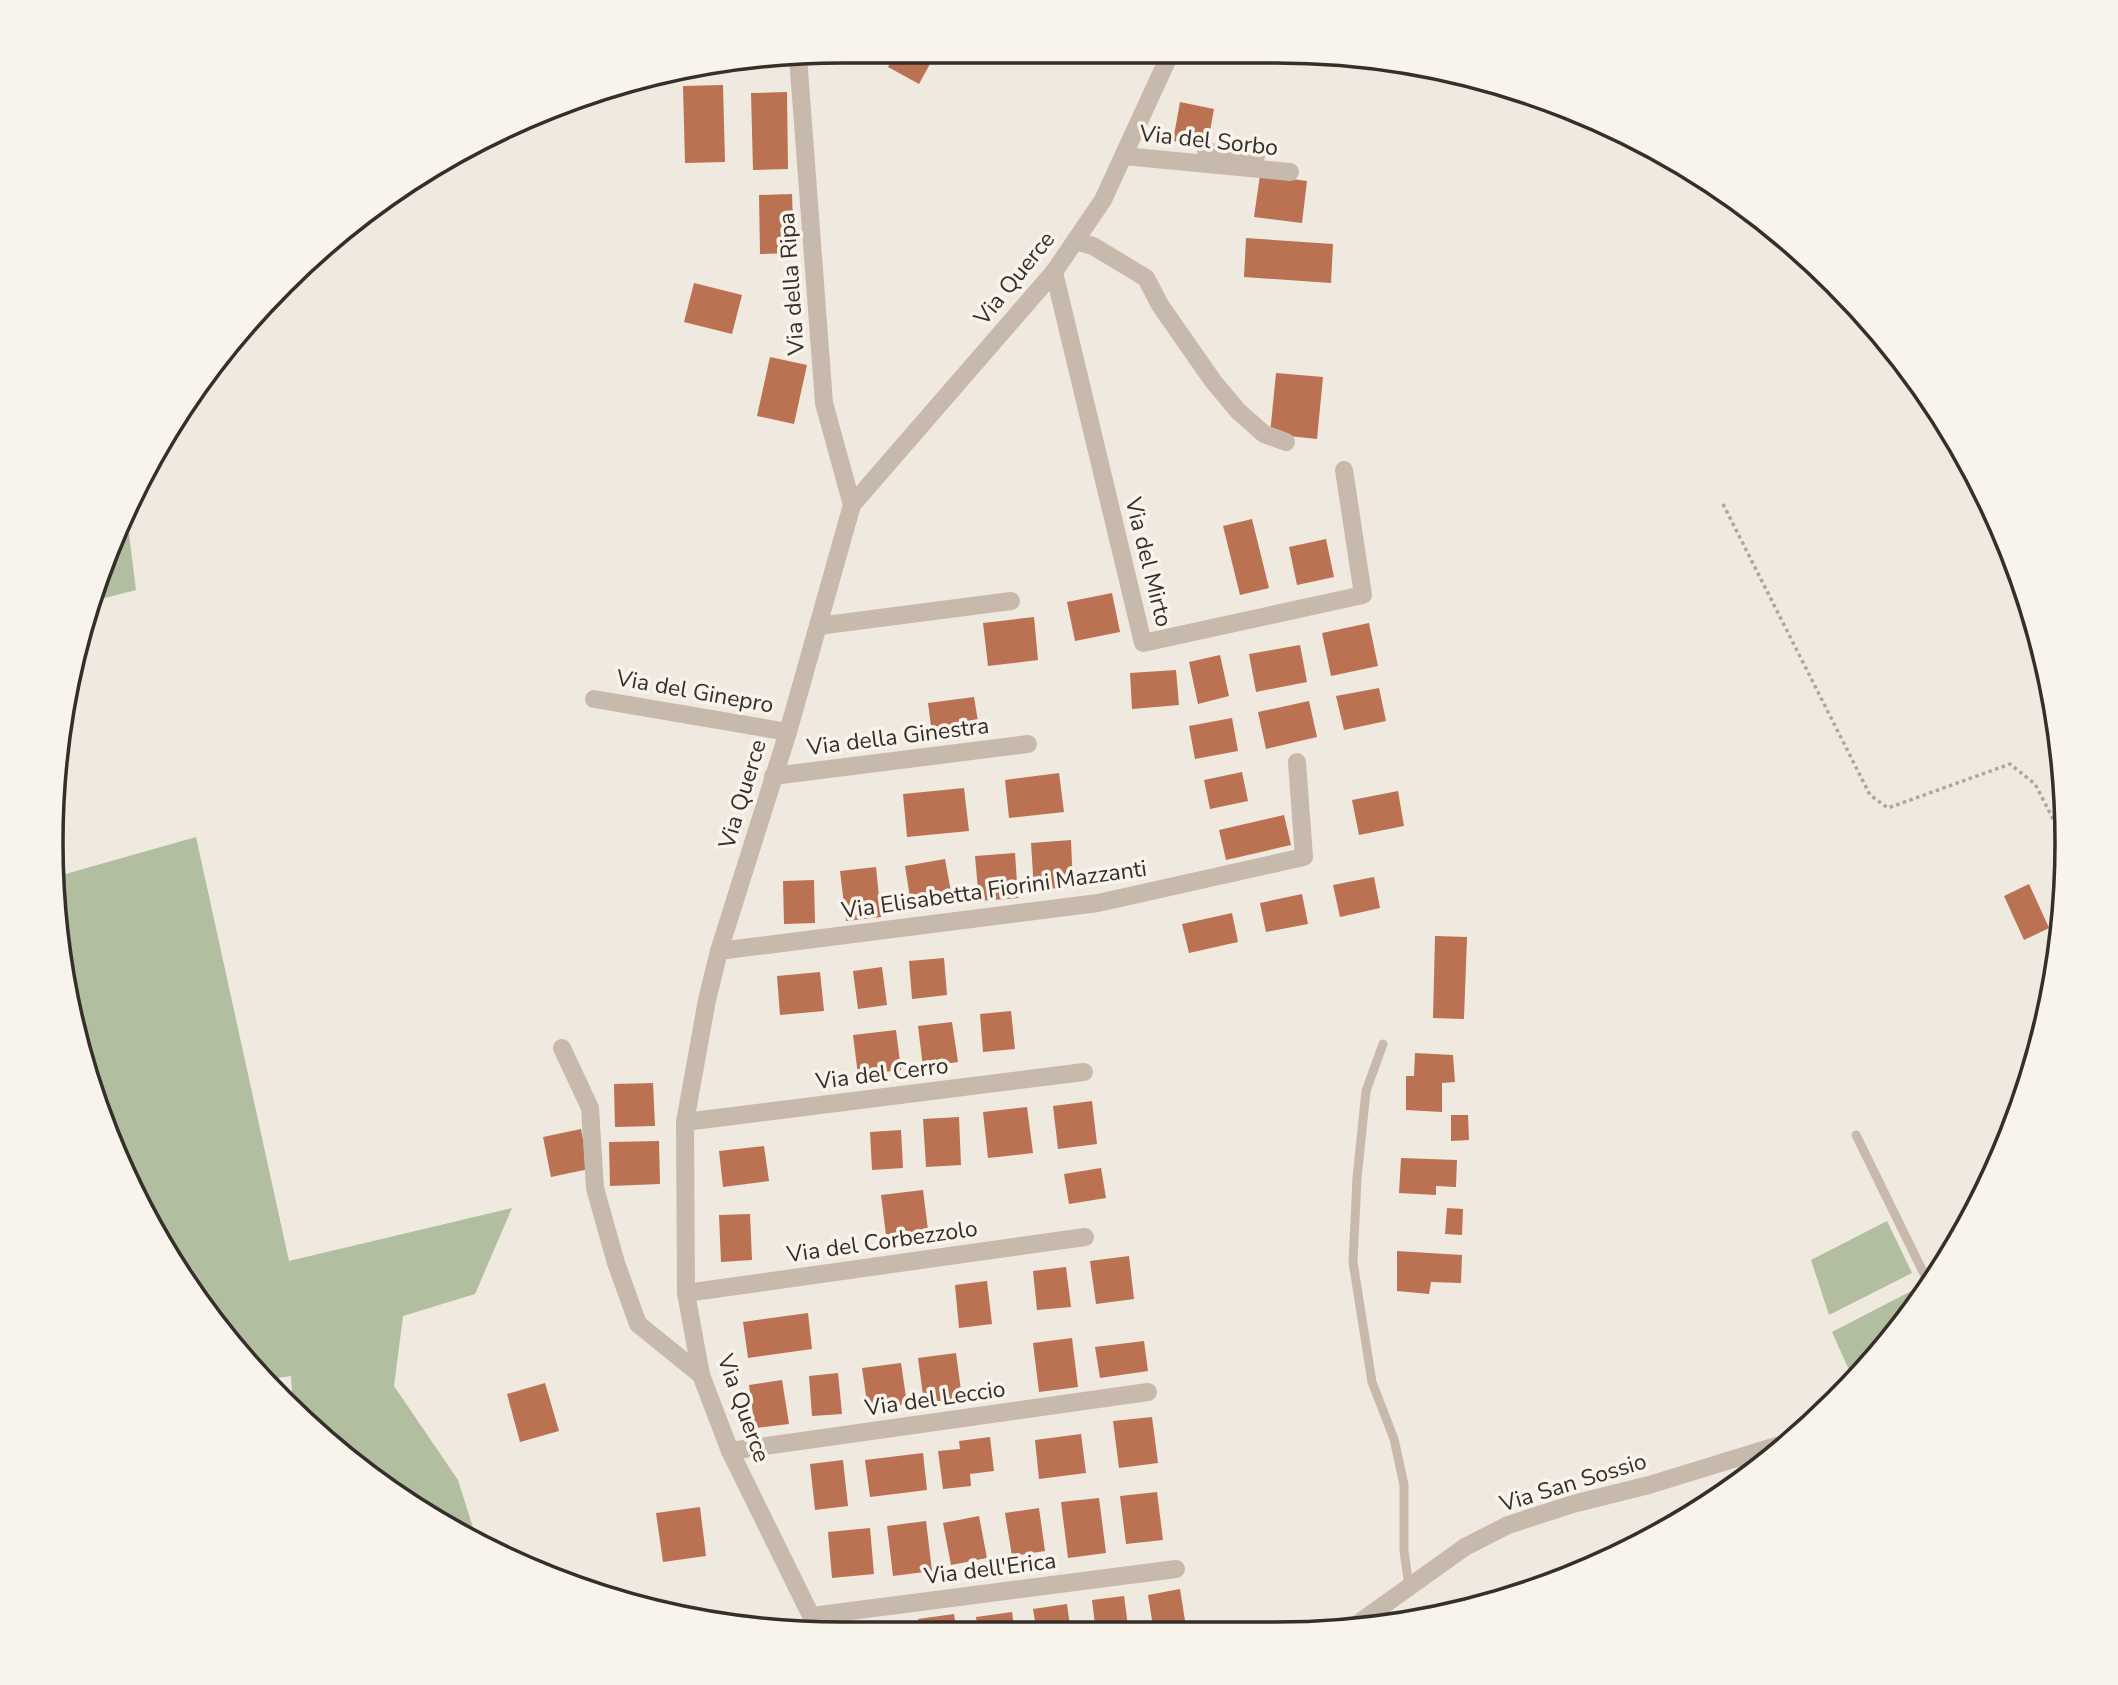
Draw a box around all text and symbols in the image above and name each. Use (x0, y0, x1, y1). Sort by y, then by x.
street label: Via del Sorbo (1137, 118, 1280, 163)
street label: Via della Ripa (771, 212, 812, 357)
street label: Via Querce (966, 225, 1062, 333)
street label: Via del Mirto (1117, 493, 1180, 630)
street label: Via del Ginepro (613, 662, 776, 721)
street label: Via della Ginestra (804, 710, 991, 763)
street label: Via Querce (711, 736, 774, 854)
street label: Via Elisabetta Fiorini Mazzanti (838, 853, 1149, 926)
street label: Via del Cerro (813, 1050, 950, 1097)
street label: Via del Corbezzolo (784, 1213, 979, 1270)
street label: Via Querce (709, 1349, 777, 1466)
street label: Via del Leccio (862, 1373, 1007, 1424)
street label: Via San Sossio (1495, 1445, 1650, 1520)
street label: Via dell'Erica (921, 1545, 1058, 1592)

